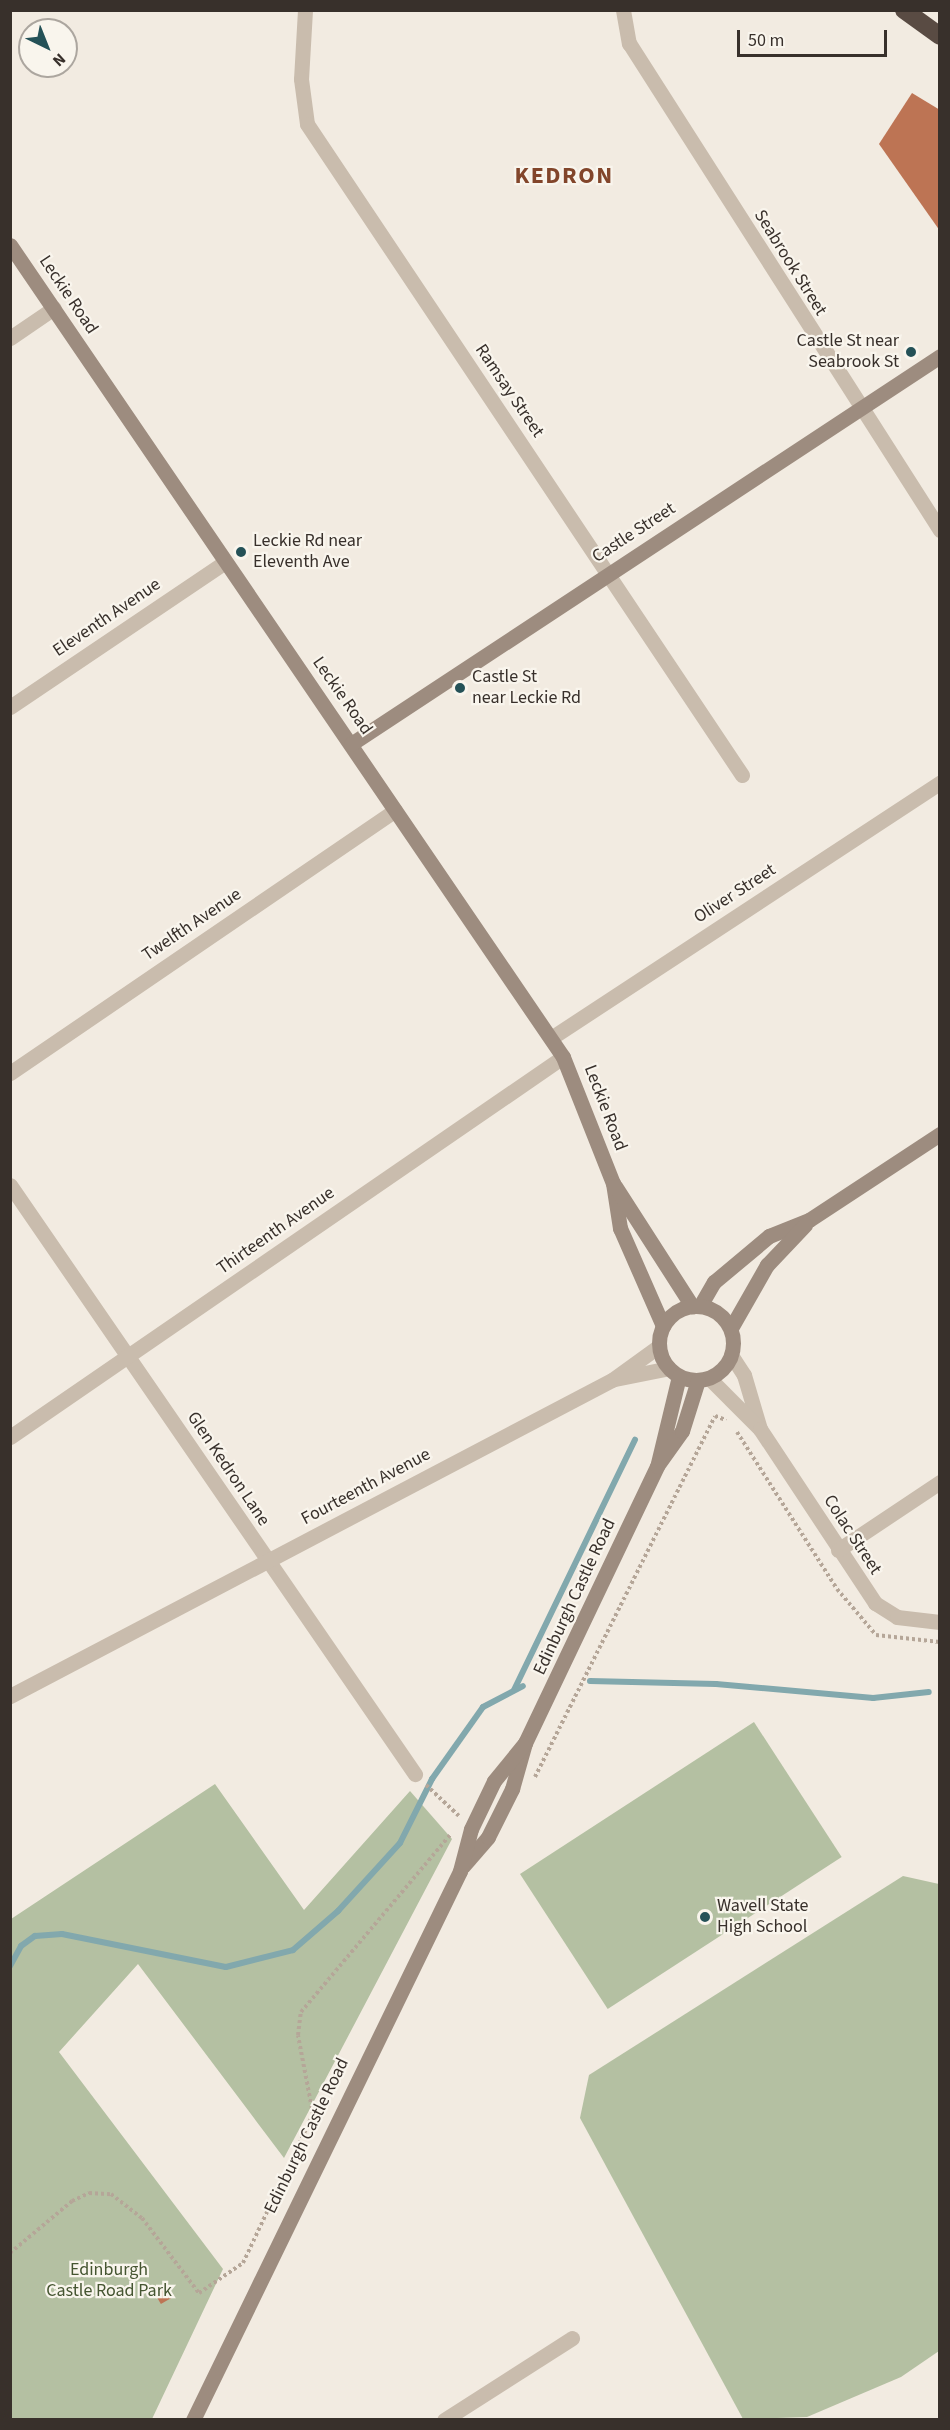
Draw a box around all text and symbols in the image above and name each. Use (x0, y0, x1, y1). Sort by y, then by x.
north arrow (18, 18, 78, 78)
scale bar (740, 18, 890, 56)
text: 50 m (748, 28, 784, 53)
text: N (48, 48, 70, 71)
district label: KEDRON (514, 162, 614, 190)
street label: Seabrook Street (749, 206, 831, 320)
street label: Leckie Road (34, 252, 102, 338)
place label: Castle St near Seabrook St (797, 331, 899, 374)
street label: Ramsay Street (470, 340, 548, 442)
marker: Castle St near Seabrook St (904, 345, 918, 359)
street label: Castle Street (588, 498, 680, 568)
place label: Leckie Rd near Eleventh Ave (253, 531, 362, 574)
marker: Leckie Rd near Eleventh Ave (234, 545, 248, 559)
street label: Eleventh Avenue (49, 574, 165, 662)
street label: Leckie Road (307, 653, 377, 739)
place label: Castle St near Leckie Rd (472, 667, 581, 710)
marker: Castle St near Leckie Rd (453, 681, 467, 695)
street label: Oliver Street (690, 860, 780, 928)
street label: Twelfth Avenue (138, 884, 246, 966)
street label: Leckie Road (579, 1062, 631, 1154)
street label: Thirteenth Avenue (213, 1182, 339, 1280)
street label: Glen Kedron Lane (182, 1408, 274, 1530)
street label: Fourteenth Avenue (298, 1444, 434, 1530)
street label: Colac Street (818, 1491, 886, 1579)
street label: Edinburgh Castle Road (529, 1515, 621, 1679)
place label: Wavell State High School (717, 1896, 808, 1938)
marker: Wavell State High School (698, 1910, 712, 1924)
street label: Edinburgh Castle Road (260, 2055, 354, 2217)
park label: Edinburgh Castle Road Park (46, 2260, 172, 2302)

